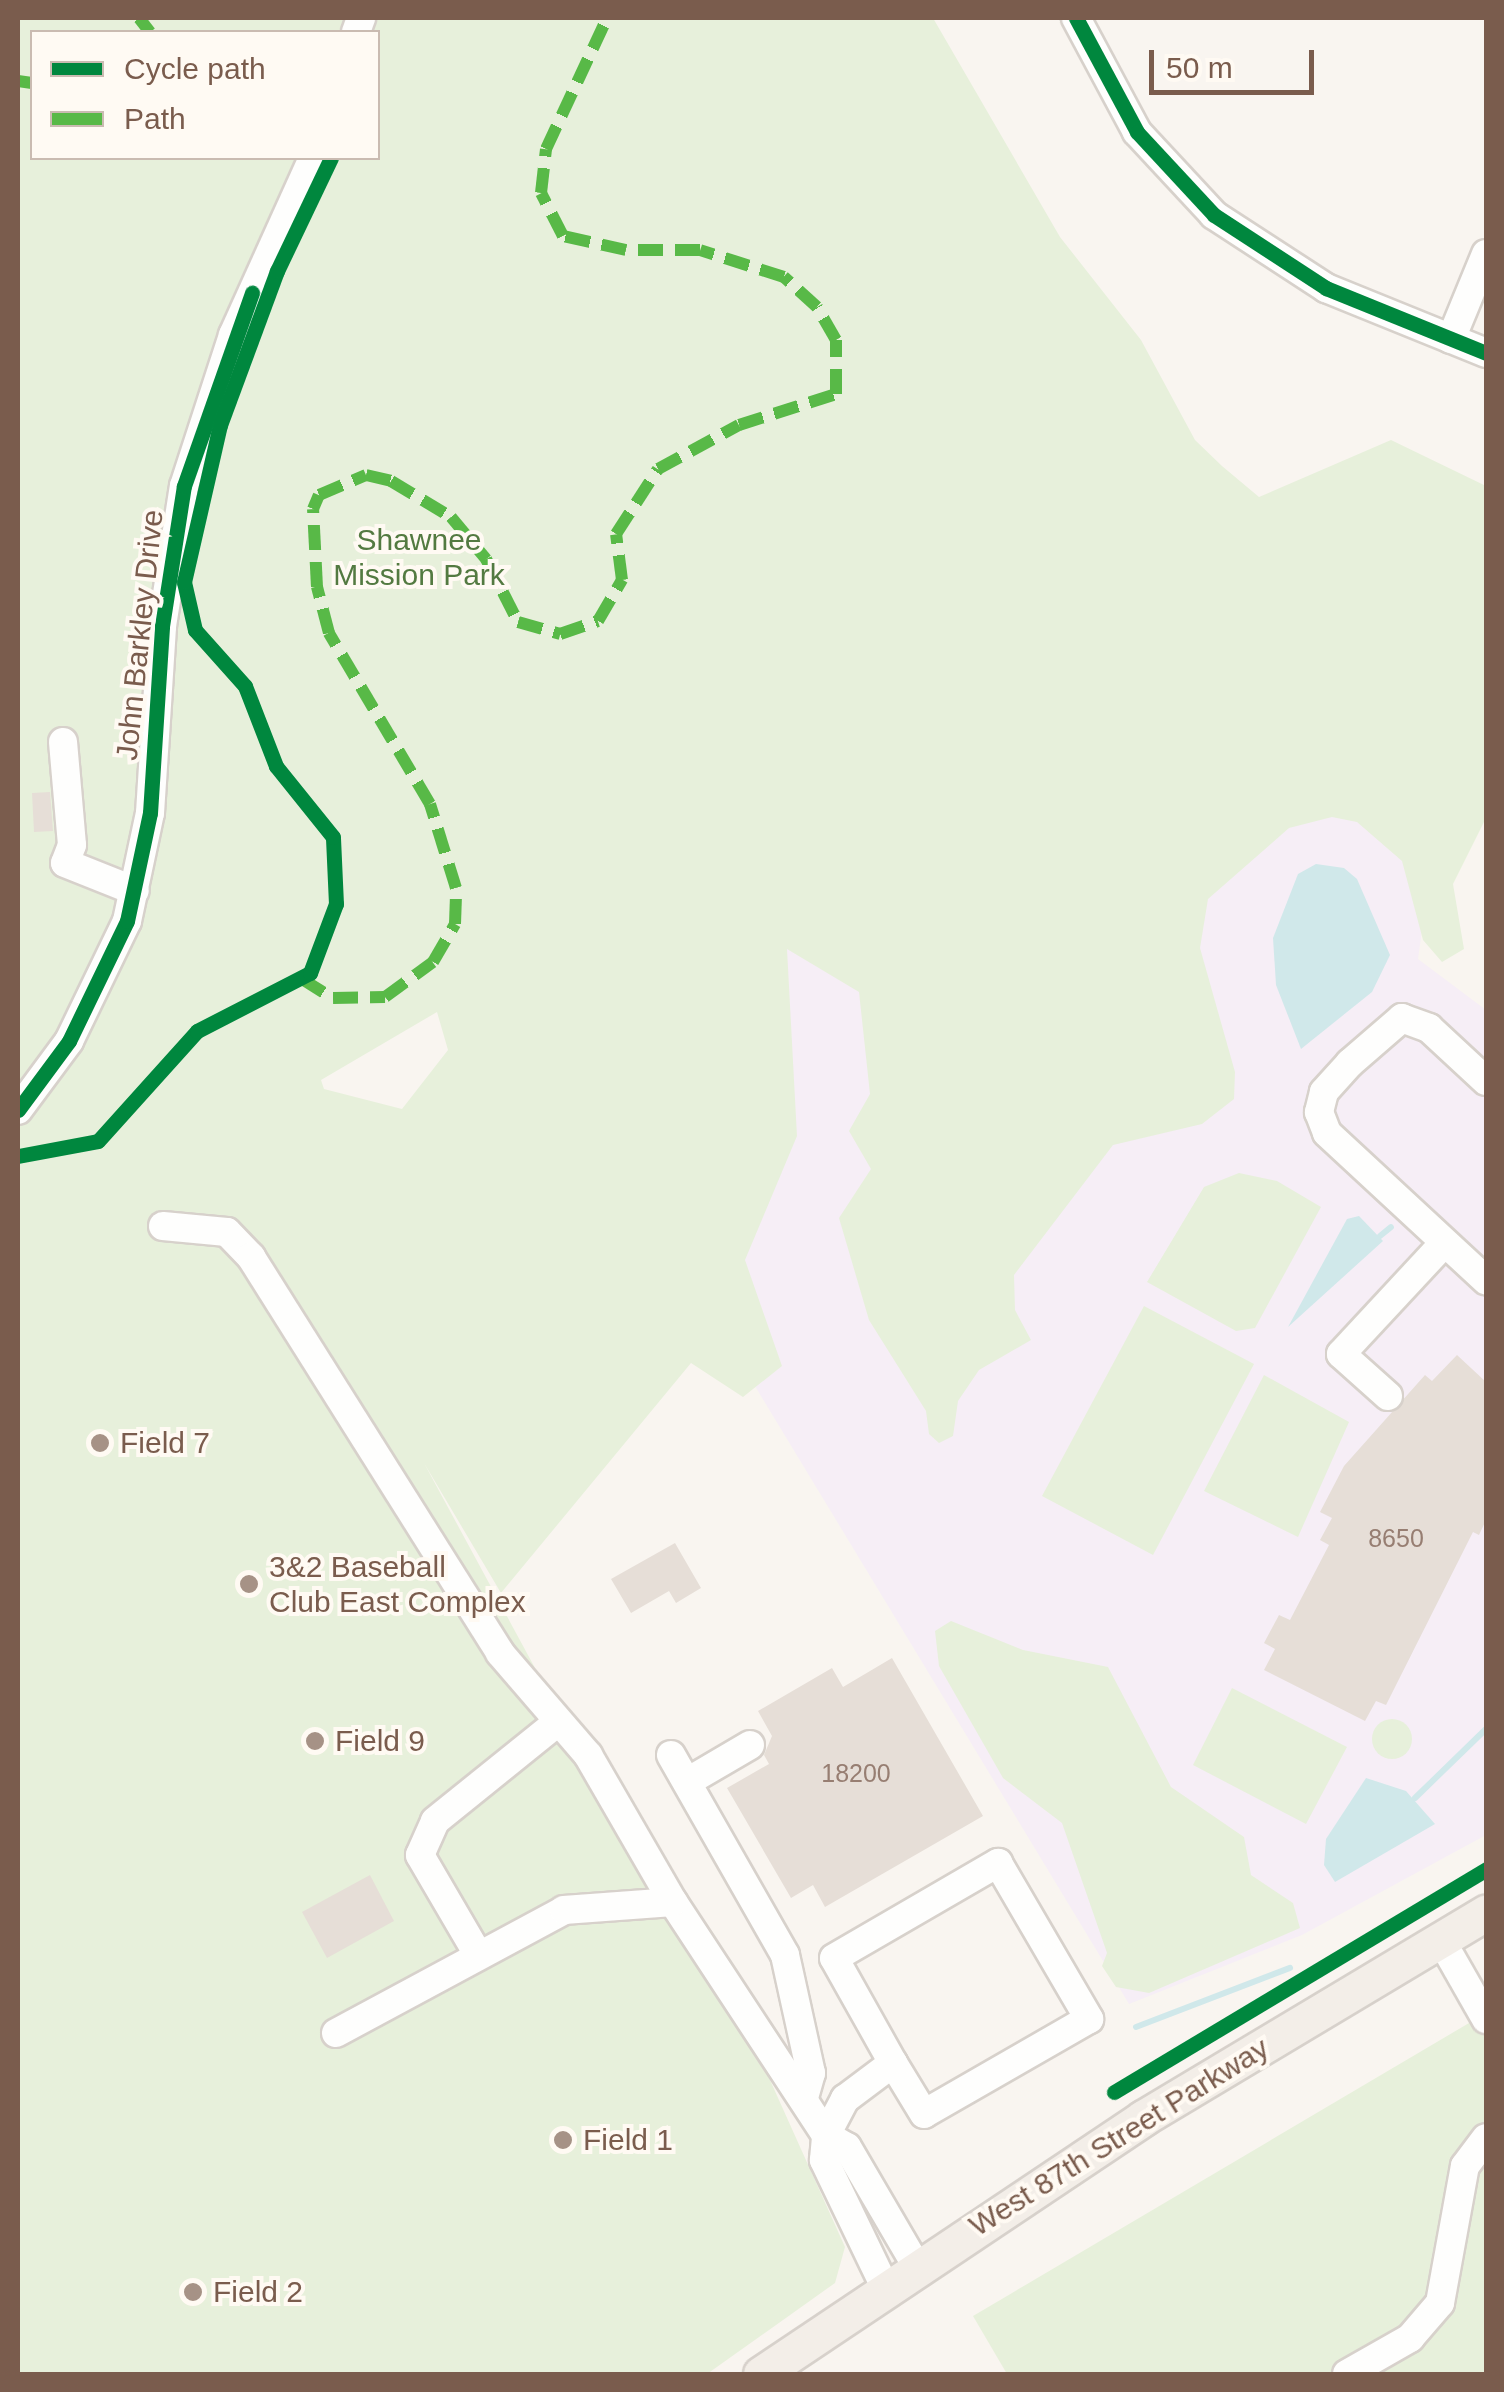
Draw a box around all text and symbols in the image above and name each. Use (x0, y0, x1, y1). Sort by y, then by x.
legend (30, 30, 380, 160)
scale bar (1154, 30, 1319, 92)
text: 50 m (1166, 51, 1233, 84)
text: Cycle path (124, 52, 266, 85)
text: Path (124, 102, 186, 135)
street label: John Barkley Drive (109, 508, 171, 762)
park label: Shawnee Mission Park (333, 522, 505, 592)
place label: Field 7 (120, 1425, 210, 1461)
marker: Field 7 (89, 1432, 111, 1454)
house number: 8650 (1368, 1523, 1424, 1553)
place label: 3&2 Baseball Club East Complex (269, 1549, 526, 1620)
marker: 3&2 Baseball Club East Complex (238, 1573, 260, 1595)
place label: Field 9 (335, 1723, 425, 1759)
marker: Field 9 (304, 1730, 326, 1752)
house number: 18200 (821, 1758, 891, 1788)
street label: West 87th Street Parkway (963, 2030, 1275, 2244)
place label: Field 1 (583, 2122, 673, 2158)
marker: Field 1 (552, 2129, 574, 2151)
place label: Field 2 (213, 2274, 303, 2310)
marker: Field 2 (182, 2281, 204, 2303)

